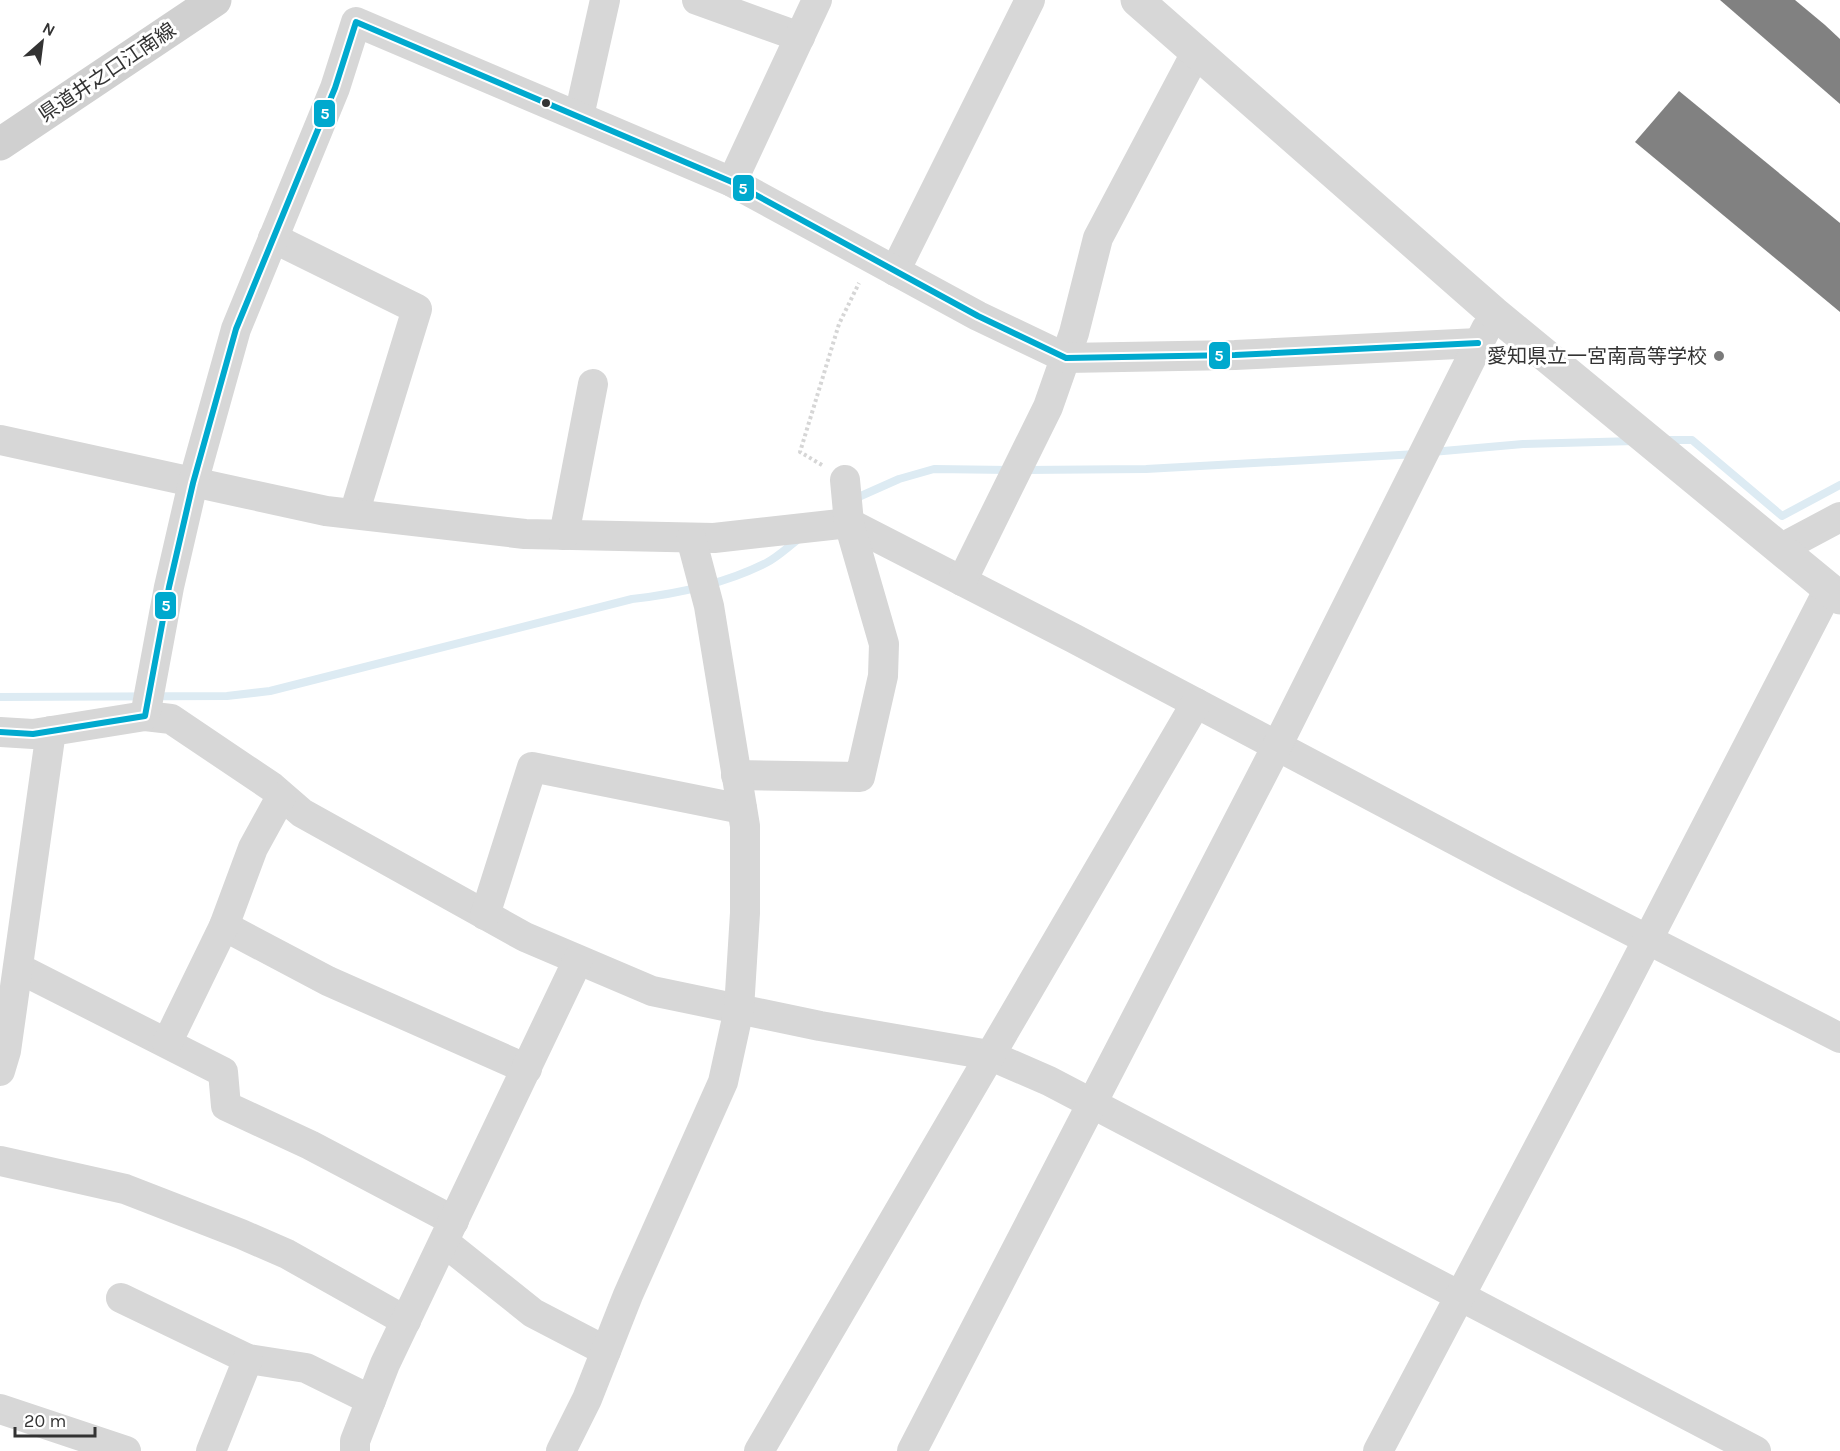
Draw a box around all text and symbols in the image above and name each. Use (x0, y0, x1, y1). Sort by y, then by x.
north arrow (12, 12, 72, 72)
street label: 県道井之口江南線 (35, 18, 180, 127)
text: N (39, 18, 58, 40)
unlabelled marker (540, 97, 552, 109)
line badge: 5 (313, 99, 336, 128)
text: 5 (320, 104, 330, 123)
line badge: 5 (732, 174, 755, 202)
text: 5 (738, 179, 748, 198)
line badge: 5 (1208, 341, 1231, 370)
place label: 愛知県立一宮南高等学校 (1487, 345, 1707, 368)
text: 5 (1214, 346, 1224, 365)
marker: 愛知県立一宮南高等学校 (1712, 349, 1726, 363)
line badge: 5 (154, 591, 177, 620)
text: 5 (161, 596, 171, 615)
scale bar (15, 1400, 94, 1438)
text: 20 m (24, 1410, 66, 1432)

